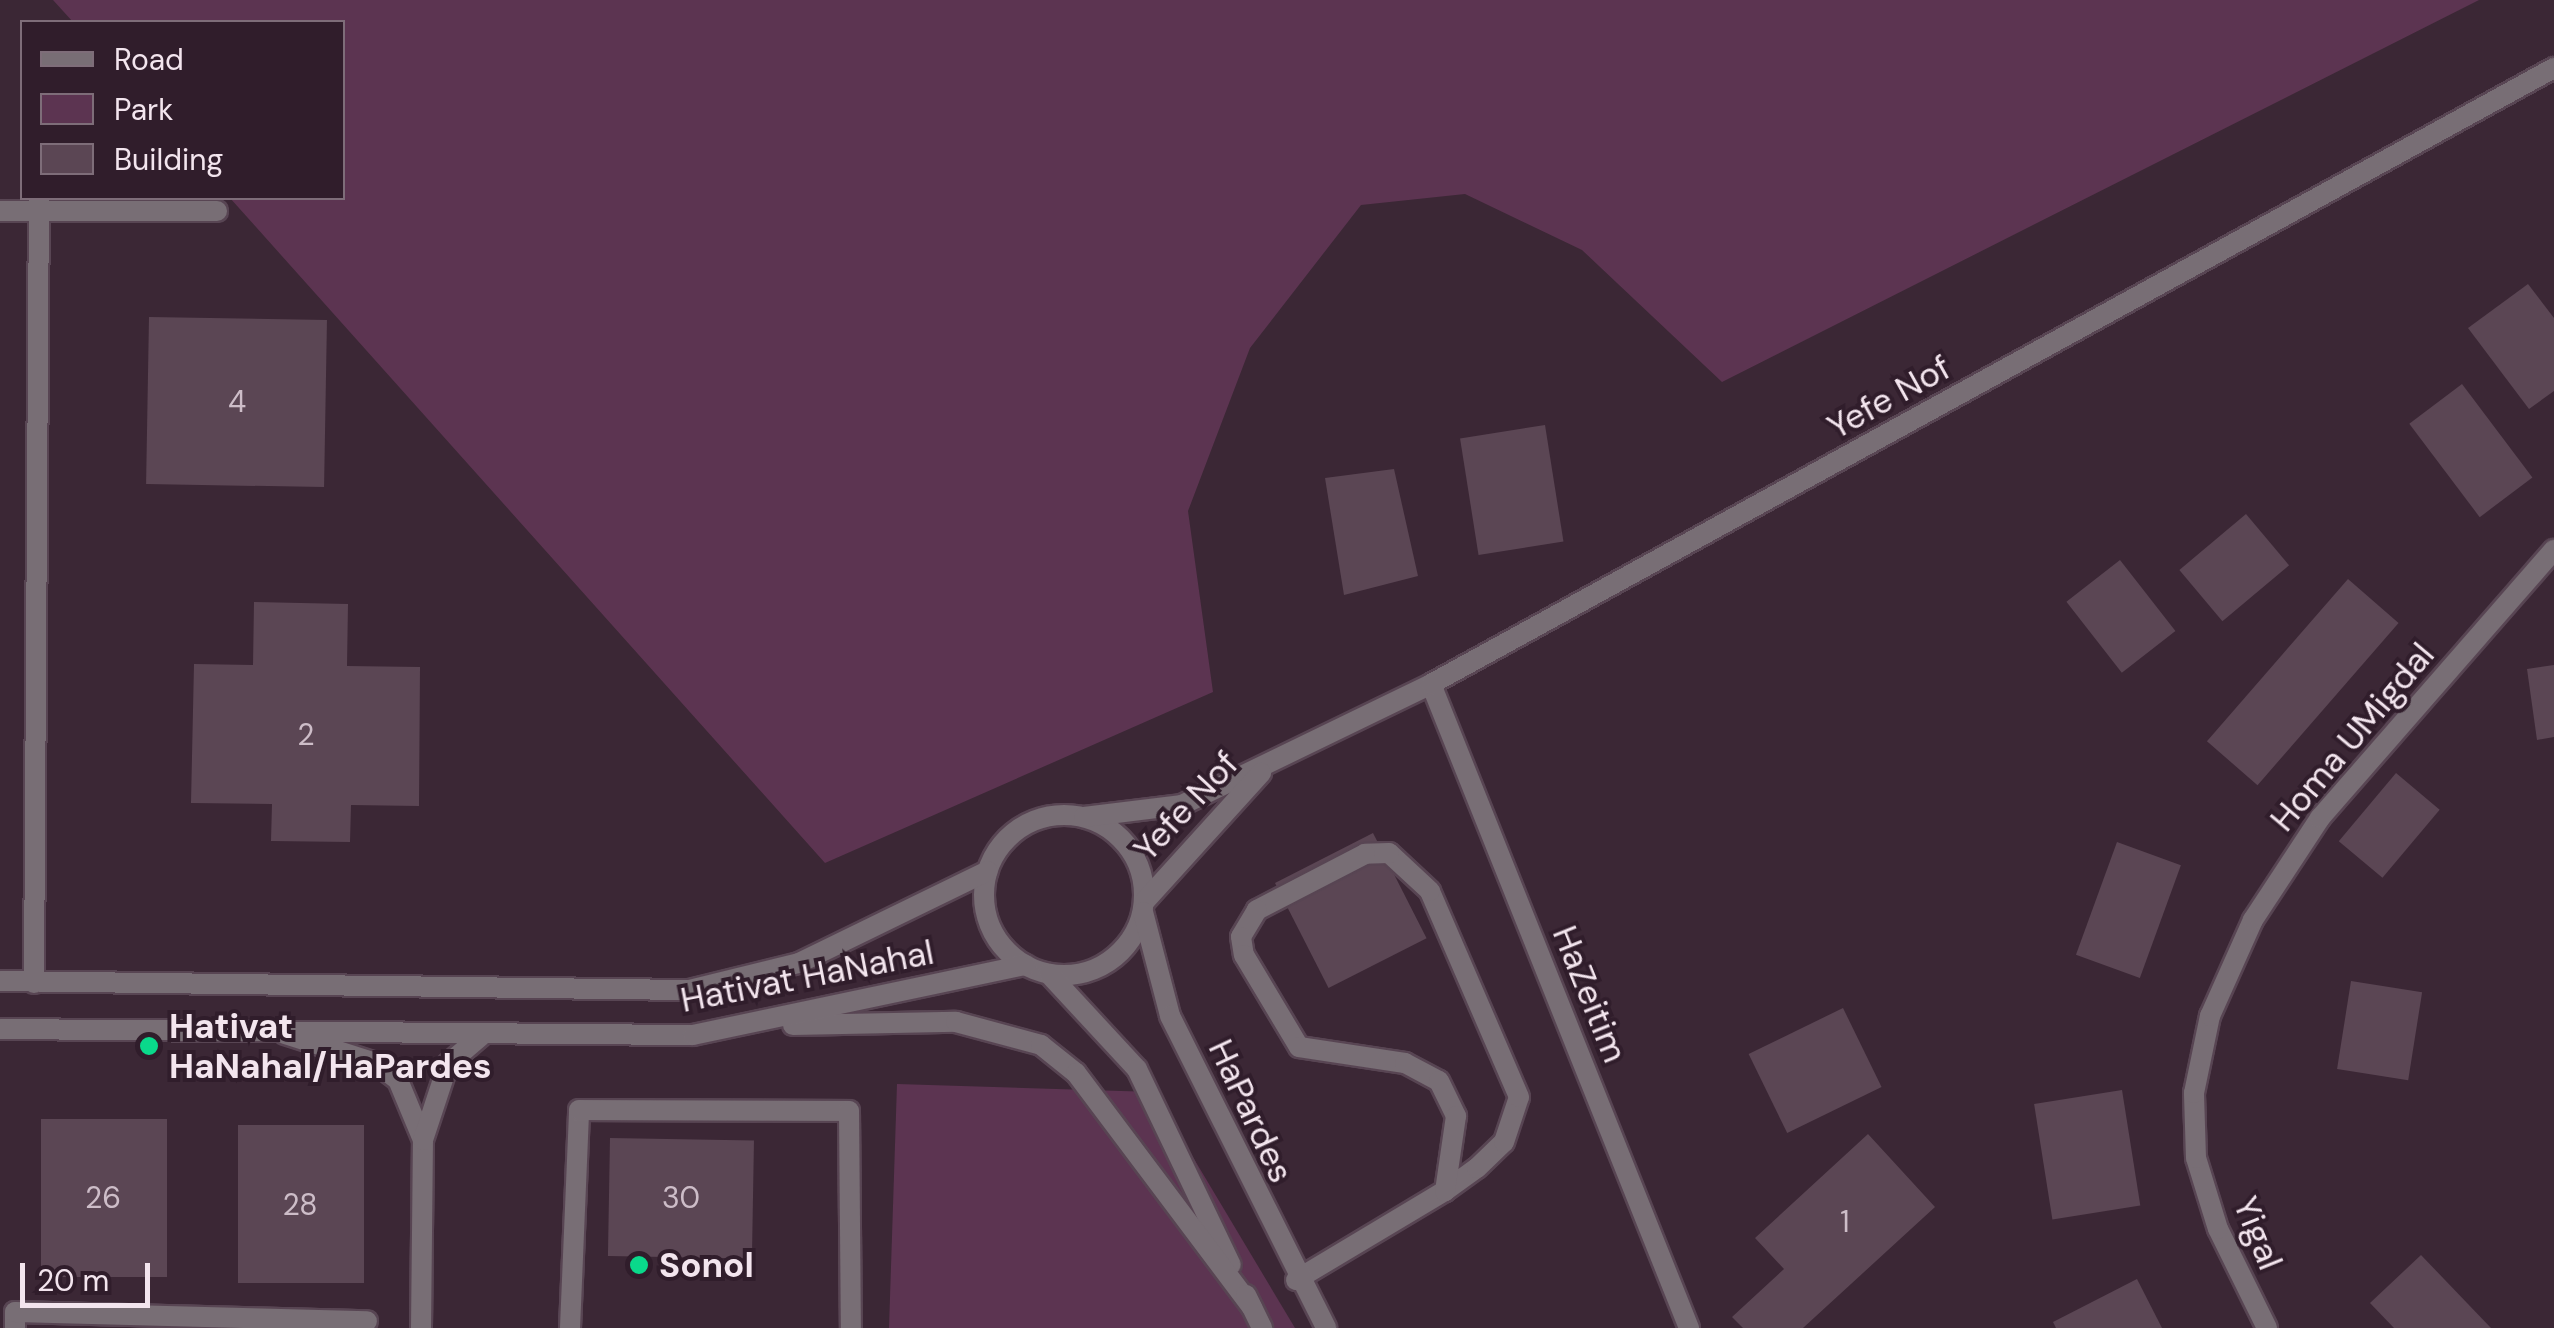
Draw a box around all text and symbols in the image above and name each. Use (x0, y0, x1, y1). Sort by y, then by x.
legend (20, 20, 345, 200)
text: Road (114, 40, 184, 79)
text: Park (114, 90, 173, 129)
text: Building (114, 140, 223, 179)
street label: Yefe Nof (1820, 346, 1958, 448)
house number: 4 (228, 384, 246, 420)
street label: Homa UMigdal (2261, 634, 2443, 840)
house number: 2 (297, 717, 315, 753)
street label: Yefe Nof (1125, 743, 1247, 869)
street label: HaZeitim (1544, 920, 1636, 1068)
street label: Hativat HaNahal (677, 931, 937, 1021)
place label: Hativat HaNahal/HaPardes (169, 1005, 492, 1087)
street label: HaPardes (1200, 1033, 1302, 1189)
marker: Hativat HaNahal/HaPardes (138, 1035, 160, 1057)
house number: 26 (85, 1180, 121, 1216)
house number: 30 (662, 1180, 700, 1216)
house number: 28 (282, 1187, 318, 1223)
street label: Yigal (2224, 1190, 2292, 1276)
house number: 1 (1840, 1204, 1850, 1240)
scale bar (25, 1243, 155, 1305)
place label: Sonol (659, 1244, 754, 1286)
marker: Sonol (628, 1254, 650, 1276)
text: 20 m (37, 1261, 109, 1300)

